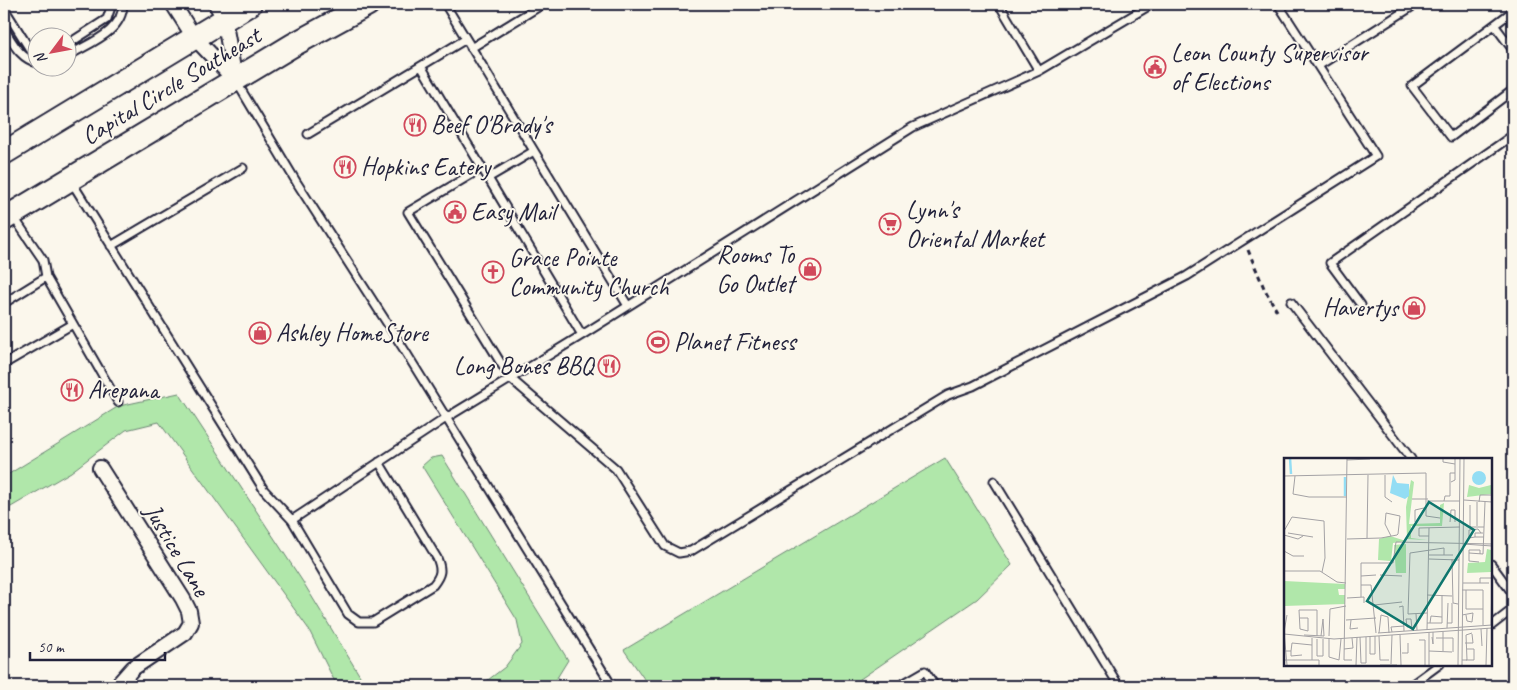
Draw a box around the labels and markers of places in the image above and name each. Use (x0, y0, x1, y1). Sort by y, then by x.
place label: Leon County Supervisor of Elections (1171, 37, 1370, 98)
public building icon: Leon County Supervisor of Elections (1143, 55, 1167, 79)
place label: Beef O'Brady's (431, 109, 554, 141)
restaurant icon: Beef O'Brady's (403, 113, 427, 137)
place label: Hopkins Eatery (361, 151, 493, 183)
restaurant icon: Hopkins Eatery (333, 155, 357, 179)
place label: Lynn's Oriental Market (906, 194, 1047, 255)
place label: Easy Mail (471, 196, 560, 228)
public building icon: Easy Mail (443, 200, 467, 224)
supermarket icon: Lynn's Oriental Market (878, 212, 902, 236)
place label: Rooms To Go Outlet (716, 239, 798, 300)
place label: Grace Pointe Community Church (509, 242, 669, 303)
shop icon: Rooms To Go Outlet (798, 257, 822, 281)
church icon: Grace Pointe Community Church (481, 260, 505, 284)
place label: Havertys (1323, 292, 1400, 324)
shop icon: Havertys (1402, 296, 1426, 320)
place label: Ashley HomeStore (276, 317, 430, 349)
shop icon: Ashley HomeStore (248, 321, 272, 345)
place label: Planet Fitness (674, 326, 798, 358)
sports icon: Planet Fitness (646, 330, 670, 354)
place label: Long Bones BBQ (454, 350, 596, 382)
restaurant icon: Long Bones BBQ (597, 354, 621, 378)
place label: Arepana (88, 374, 161, 406)
restaurant icon: Arepana (60, 378, 84, 402)

